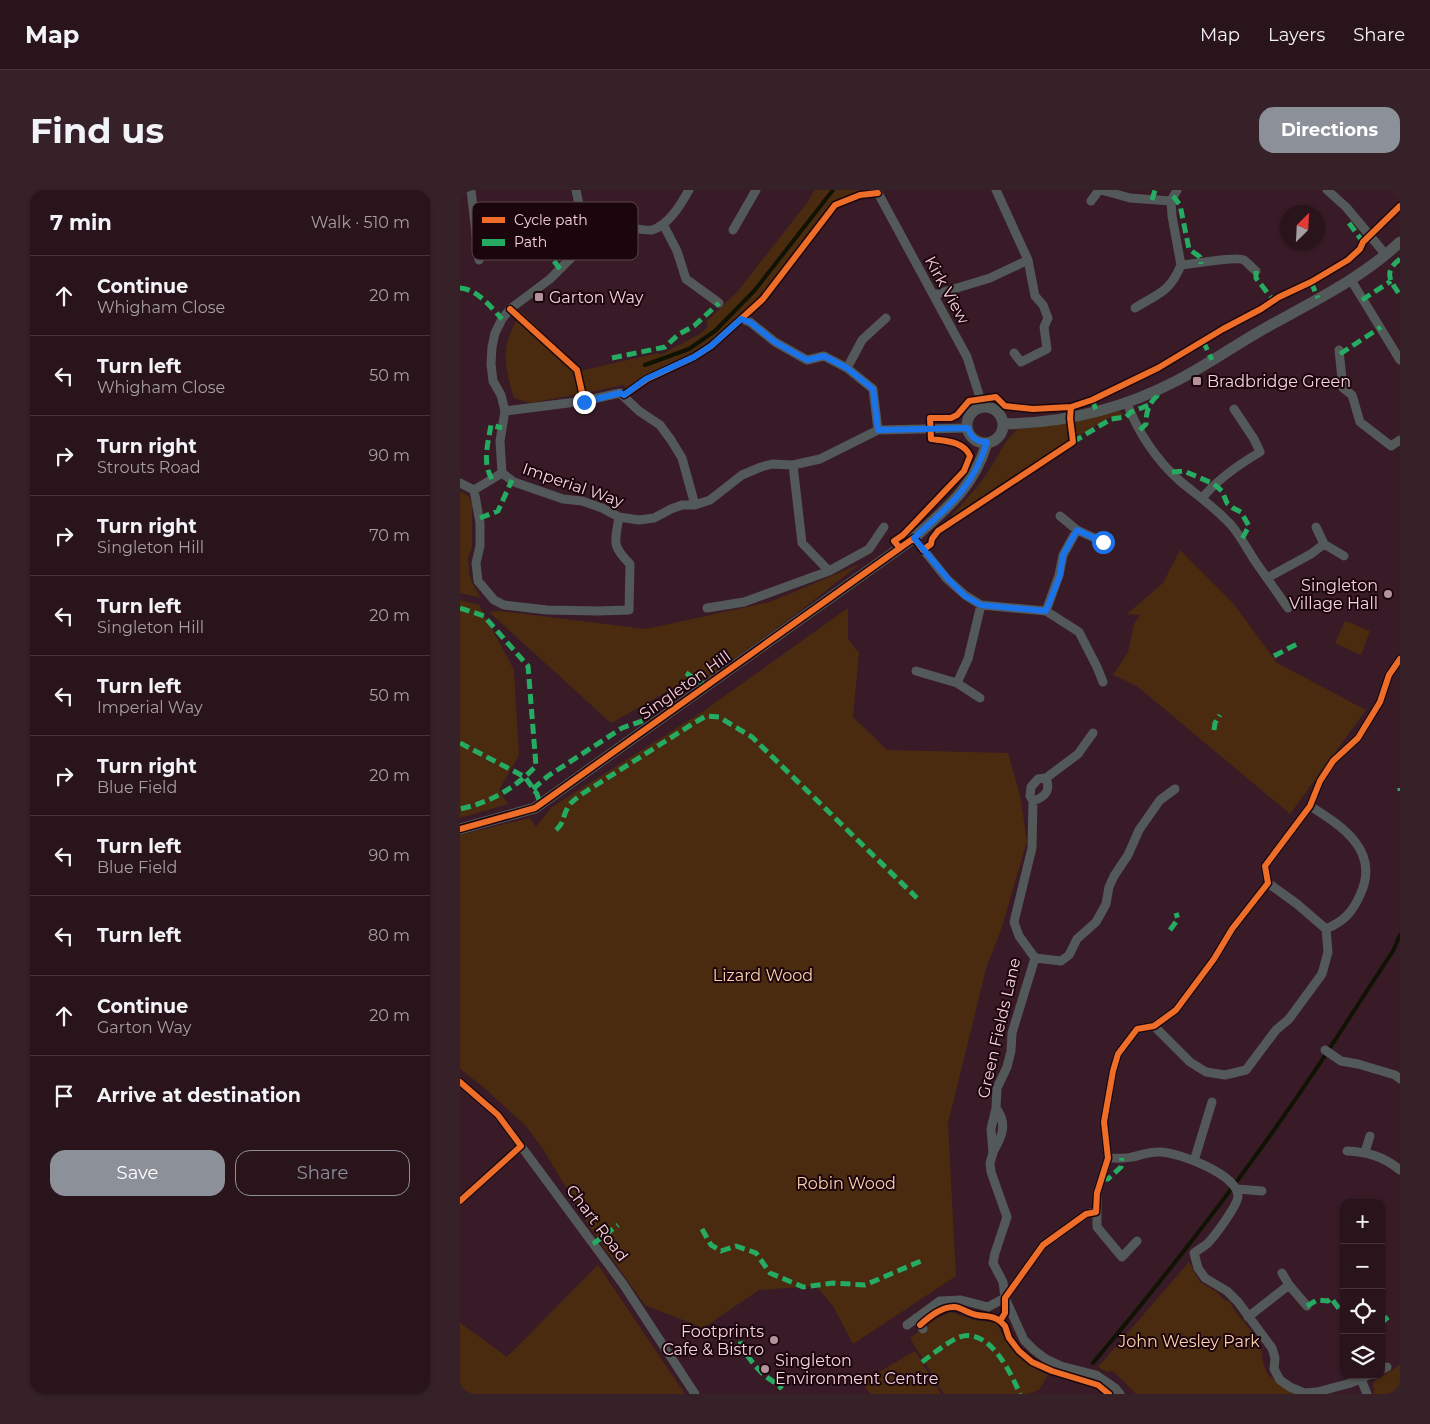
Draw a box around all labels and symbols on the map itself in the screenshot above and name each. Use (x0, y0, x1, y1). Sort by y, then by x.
legend (472, 202, 638, 260)
north arrow (1280, 205, 1325, 250)
text: Cycle path (514, 211, 588, 229)
text: Path (514, 233, 547, 251)
street label: Kirk View (921, 253, 973, 327)
place label: Garton Way (549, 288, 644, 307)
marker: Garton Way (533, 291, 545, 303)
place label: Bradbridge Green (1207, 372, 1351, 391)
marker: Bradbridge Green (1191, 375, 1203, 387)
route end (573, 391, 596, 414)
street label: Imperial Way (520, 459, 626, 511)
route start (1092, 531, 1115, 554)
place label: Singleton Village Hall (1289, 576, 1378, 613)
marker: Singleton Village Hall (1382, 588, 1394, 600)
street label: Singleton Hill (636, 647, 734, 723)
street label: Green Fields Lane (974, 956, 1024, 1100)
park label: Lizard Wood (713, 966, 813, 985)
park label: Robin Wood (796, 1174, 896, 1193)
street label: Chart Road (562, 1181, 632, 1265)
place label: Footprints Cafe & Bistro (662, 1322, 764, 1359)
park label: John Wesley Park (1117, 1332, 1260, 1351)
marker: Footprints Cafe & Bistro (768, 1334, 780, 1346)
place label: Singleton Environment Centre (775, 1351, 938, 1388)
marker: Singleton Environment Centre (759, 1363, 771, 1375)

